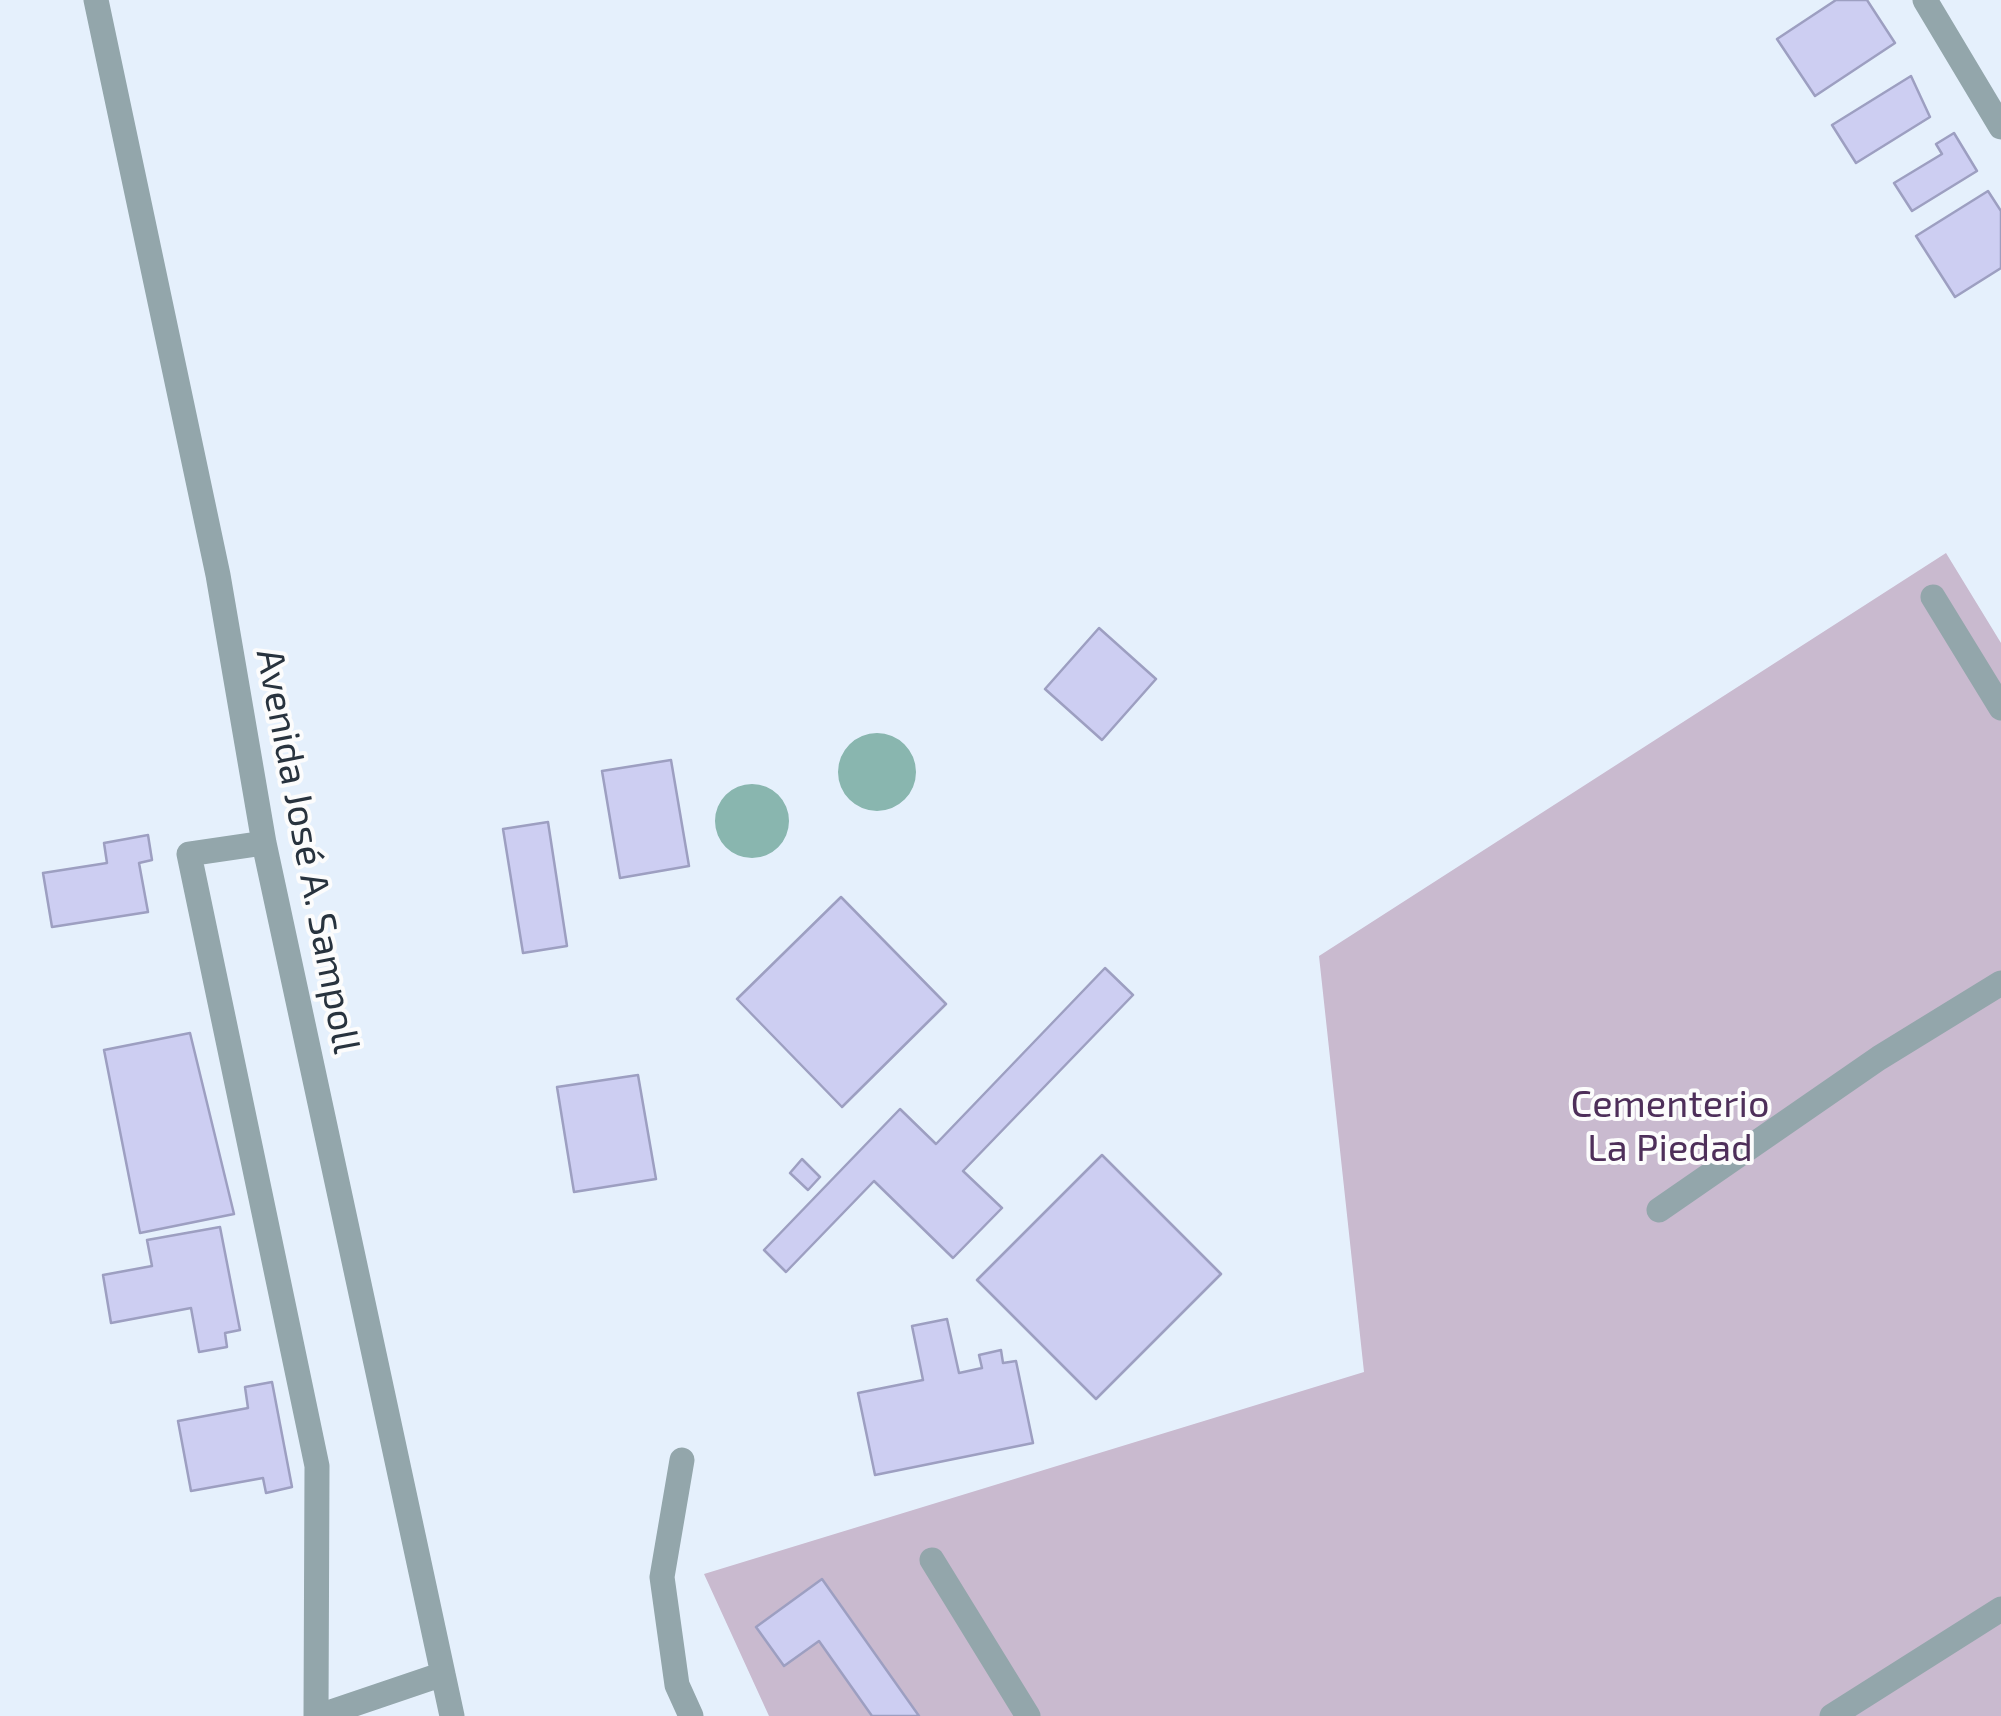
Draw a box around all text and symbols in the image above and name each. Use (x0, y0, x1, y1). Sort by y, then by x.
street label: Avenida José A. Sampoll (246, 645, 370, 1057)
park label: Cementerio La Piedad (1571, 1081, 1769, 1170)

